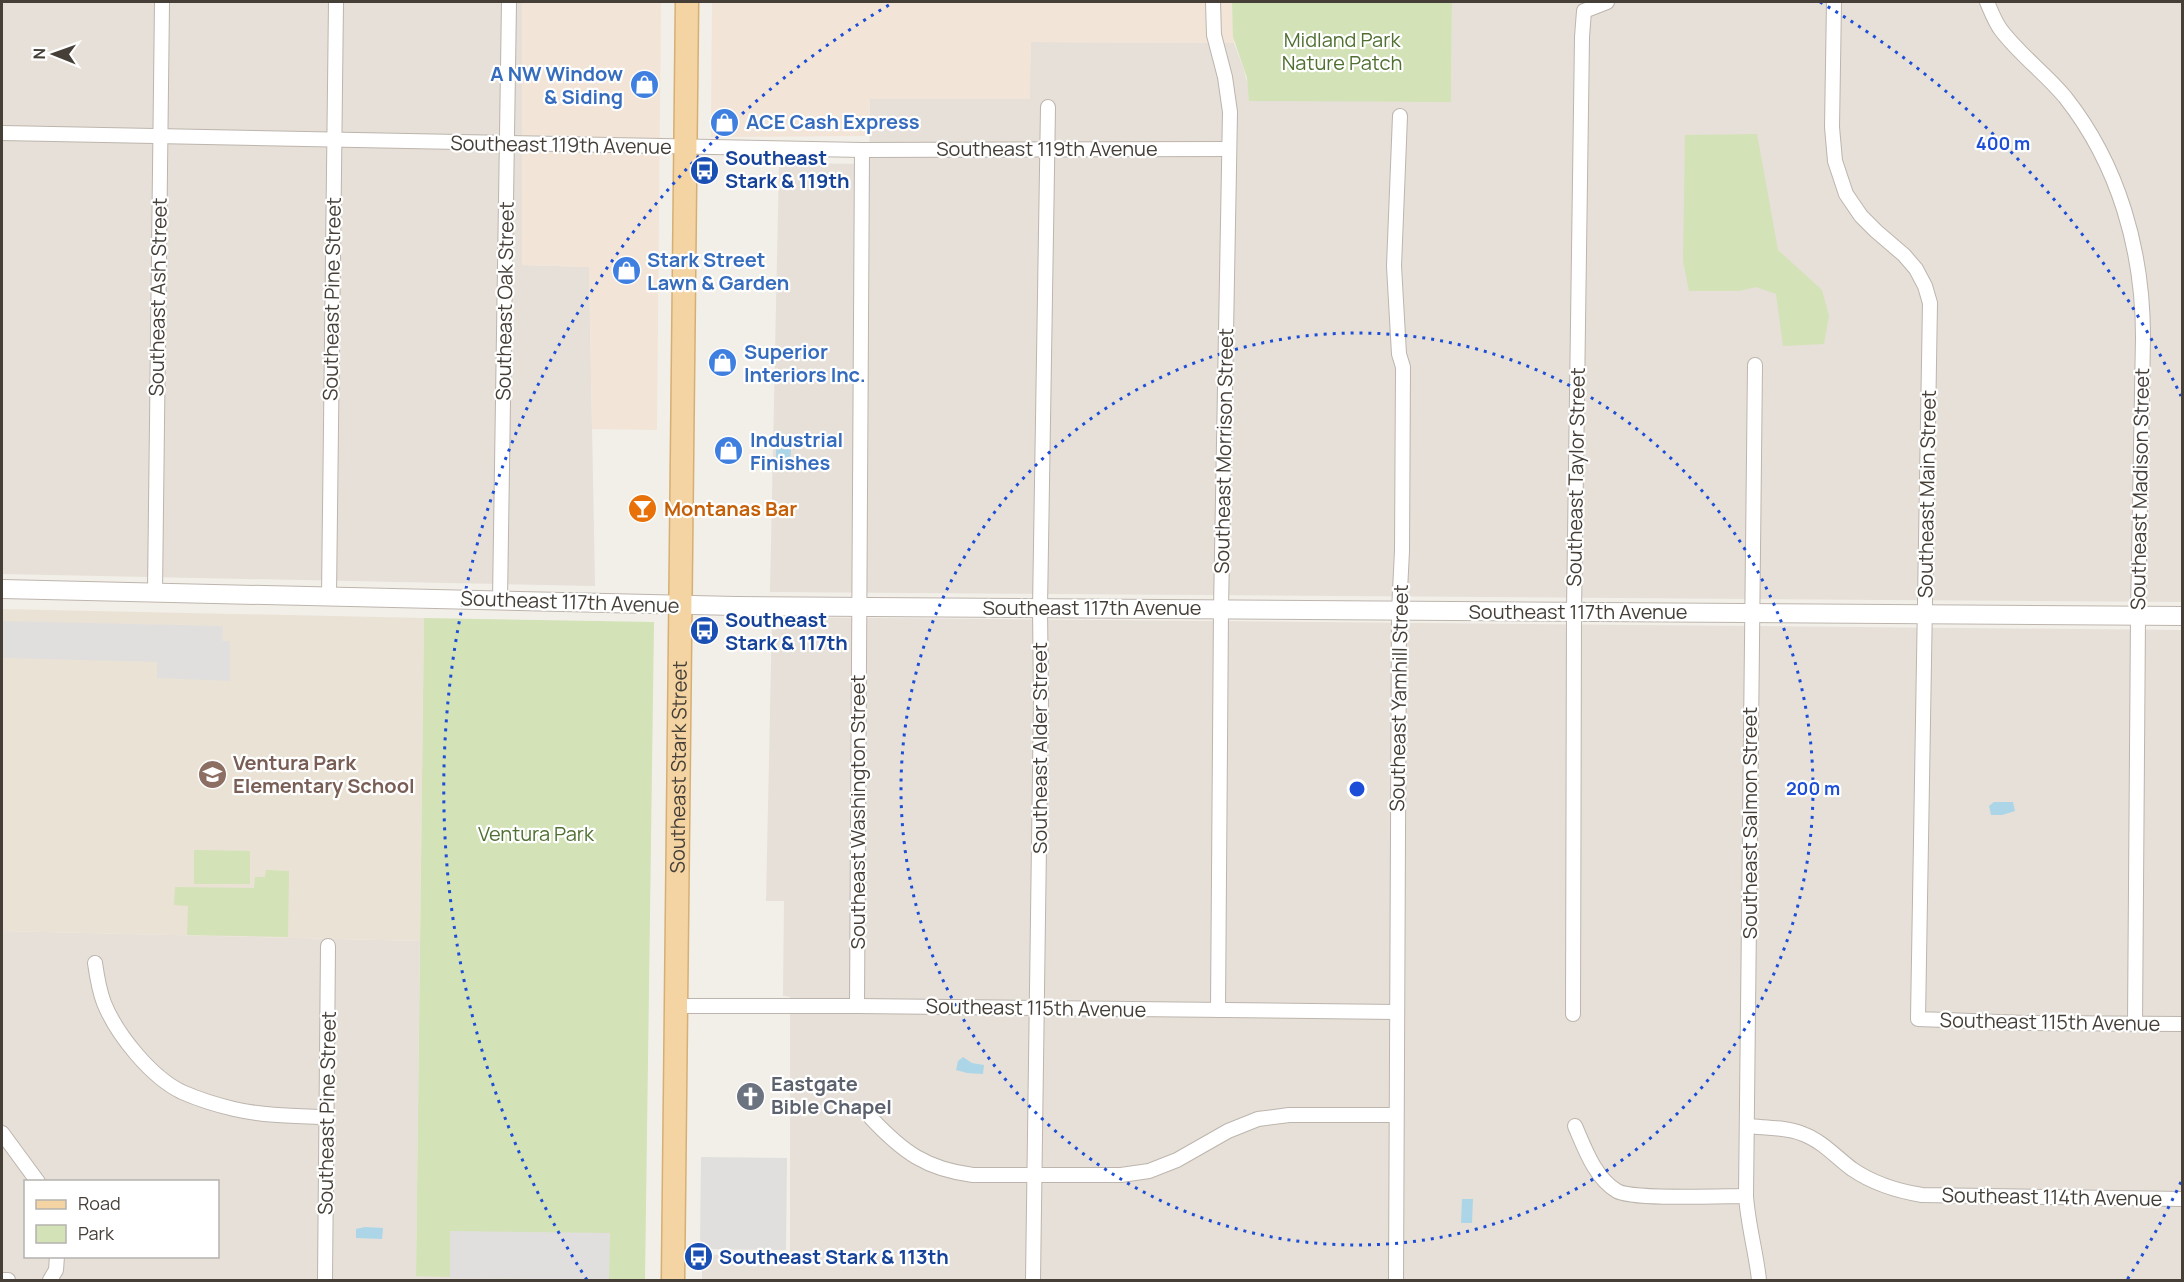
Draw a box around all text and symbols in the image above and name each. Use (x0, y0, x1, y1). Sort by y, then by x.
north arrow (24, 24, 84, 84)
park label: Midland Park Nature Patch (1282, 26, 1402, 76)
text: N (28, 48, 50, 60)
place label: A NW Window & Siding (490, 60, 623, 110)
shop icon: A NW Window & Siding (628, 69, 660, 101)
shop icon: ACE Cash Express (709, 106, 741, 138)
place label: ACE Cash Express (746, 108, 920, 135)
street label: Southeast 119th Avenue (450, 129, 672, 160)
text: 400 m (1976, 131, 2030, 155)
street label: Southeast 119th Avenue (936, 135, 1158, 162)
place label: Southeast Stark & 119th (725, 144, 850, 194)
bus stop icon: Southeast Stark & 119th (688, 154, 720, 186)
street label: Southeast Ash Street (142, 197, 173, 397)
street label: Southeast Pine Street (316, 197, 347, 401)
street label: Southeast Oak Street (489, 201, 520, 401)
place label: Stark Street Lawn & Garden (647, 246, 789, 296)
shop icon: Stark Street Lawn & Garden (610, 255, 642, 287)
street label: Southeast Morrison Street (1208, 328, 1239, 574)
place label: Superior Interiors Inc. (744, 338, 866, 388)
shop icon: Superior Interiors Inc. (707, 347, 739, 379)
street label: Southeast Taylor Street (1560, 367, 1591, 587)
street label: Southeast Madison Street (2124, 368, 2155, 610)
street label: Southeast Main Street (1911, 390, 1942, 598)
place label: Industrial Finishes (750, 426, 843, 476)
shop icon: Industrial Finishes (713, 435, 745, 467)
bar icon: Montanas Bar (627, 493, 659, 525)
place label: Montanas Bar (664, 495, 797, 522)
street label: Southeast 117th Avenue (460, 584, 680, 619)
street label: Southeast Yamhill Street (1383, 584, 1414, 812)
street label: Southeast 117th Avenue (982, 594, 1202, 621)
street label: Southeast 117th Avenue (1468, 598, 1688, 625)
place label: Southeast Stark & 117th (725, 606, 848, 656)
bus stop icon: Southeast Stark & 117th (688, 615, 720, 647)
street label: Southeast Alder Street (1026, 642, 1053, 854)
street label: Southeast Stark Street (663, 661, 693, 873)
street label: Southeast Washington Street (844, 675, 871, 949)
street label: Southeast Salmon Street (1736, 707, 1763, 939)
place label: Ventura Park Elementary School (233, 749, 415, 799)
school or university icon: Ventura Park Elementary School (196, 759, 228, 791)
text: 200 m (1786, 776, 1840, 800)
centre of rings (1347, 779, 1367, 799)
park label: Ventura Park (478, 820, 595, 847)
street label: Southeast 115th Avenue (926, 992, 1147, 1023)
street label: Southeast 115th Avenue (1940, 1006, 2161, 1037)
street label: Southeast Pine Street (311, 1011, 342, 1215)
place label: Eastgate Bible Chapel (771, 1070, 892, 1120)
church icon: Eastgate Bible Chapel (734, 1080, 766, 1112)
legend (24, 1180, 219, 1258)
street label: Southeast 114th Avenue (1941, 1181, 2163, 1212)
text: Road (78, 1191, 121, 1215)
text: Park (78, 1221, 115, 1245)
bus stop icon: Southeast Stark & 113th (682, 1241, 714, 1273)
place label: Southeast Stark & 113th (719, 1243, 949, 1270)

